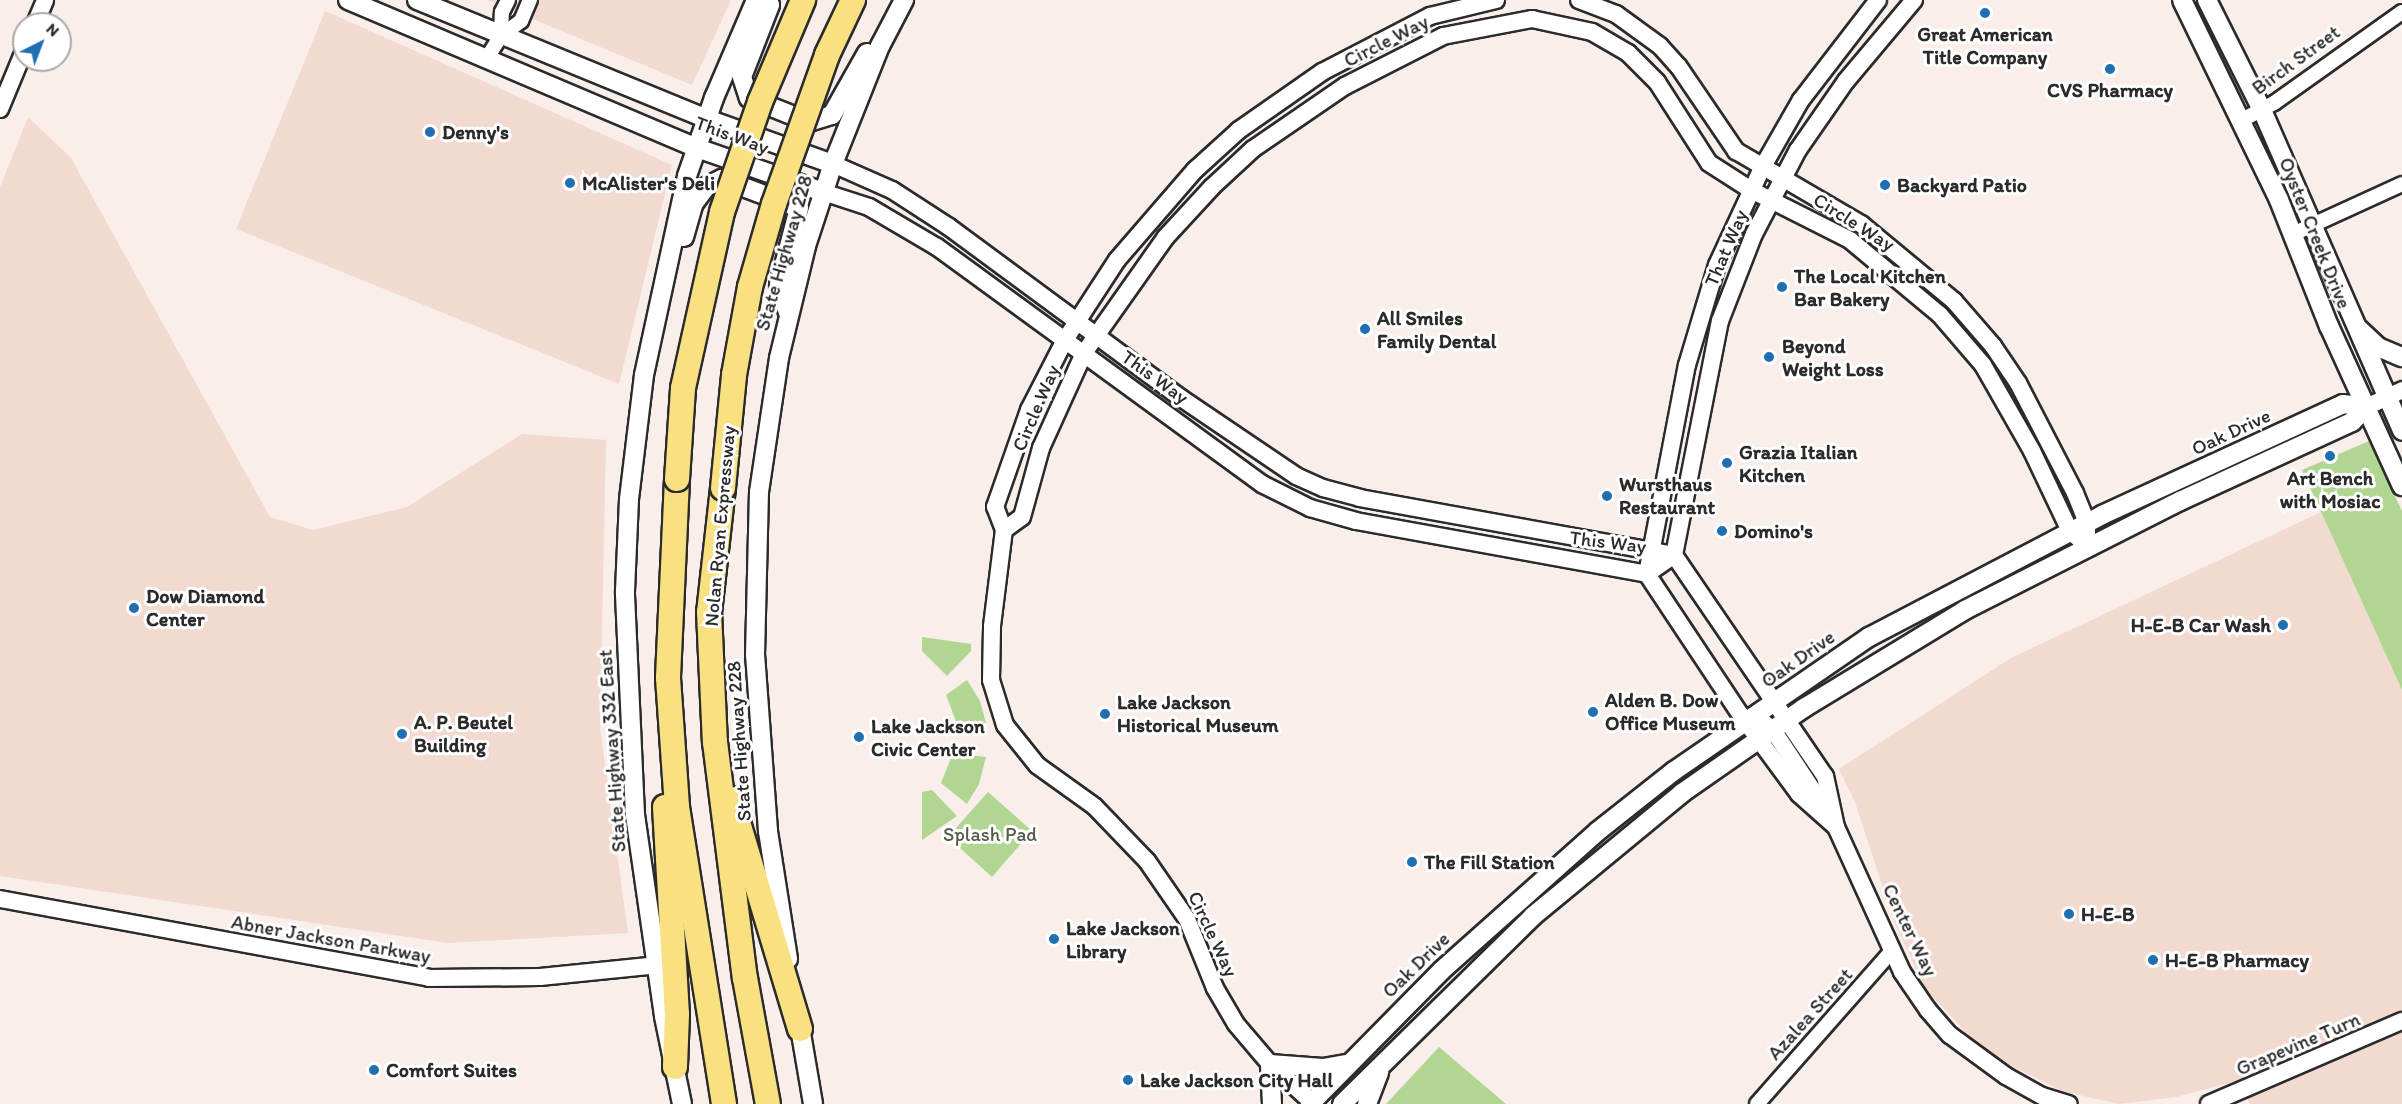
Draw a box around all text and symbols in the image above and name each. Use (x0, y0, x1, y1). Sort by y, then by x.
marker: Great American Title Company (1978, 6, 1992, 20)
street label: Circle Way (1340, 10, 1432, 72)
north arrow (12, 12, 72, 72)
text: N (43, 19, 63, 40)
street label: Birch Street (2247, 20, 2345, 100)
place label: Great American Title Company (1917, 22, 2053, 69)
marker: CVS Pharmacy (2103, 62, 2117, 76)
place label: CVS Pharmacy (2047, 78, 2173, 102)
street label: This Way (692, 111, 772, 159)
place label: Denny's (442, 120, 509, 144)
marker: Denny's (423, 125, 437, 139)
street label: Oyster Creek Drive (2274, 154, 2356, 312)
place label: McAlister's Deli (582, 171, 715, 195)
street label: State Highway 228 (750, 173, 818, 333)
place label: Backyard Patio (1897, 173, 2026, 197)
marker: McAlister's Deli (563, 176, 577, 190)
marker: Backyard Patio (1878, 178, 1892, 192)
street label: Circle Way (1809, 188, 1899, 256)
street label: That Way (1699, 206, 1753, 290)
place label: The Local Kitchen Bar Bakery (1794, 264, 1946, 311)
marker: The Local Kitchen Bar Bakery (1775, 280, 1789, 294)
place label: All Smiles Family Dental (1377, 306, 1496, 353)
marker: All Smiles Family Dental (1358, 322, 1372, 336)
place label: Beyond Weight Loss (1782, 334, 1884, 381)
street label: This Way (1117, 345, 1193, 409)
marker: Beyond Weight Loss (1760, 348, 1778, 366)
street label: Circle Way (1007, 362, 1065, 454)
street label: Oak Drive (2188, 403, 2274, 461)
street label: Nolan Ryan Expressway (699, 425, 741, 627)
place label: Grazia Italian Kitchen (1739, 440, 1858, 487)
marker: Art Bench with Mosiac (2323, 449, 2337, 463)
marker: Grazia Italian Kitchen (1720, 456, 1734, 470)
place label: Art Bench with Mosiac (2280, 466, 2380, 513)
place label: Wursthaus Restaurant (1619, 472, 1715, 519)
marker: Wursthaus Restaurant (1600, 489, 1614, 503)
place label: Domino's (1734, 519, 1813, 543)
marker: Domino's (1715, 524, 1729, 538)
street label: This Way (1569, 525, 1647, 559)
place label: Dow Diamond Center (146, 584, 264, 631)
marker: Dow Diamond Center (127, 601, 141, 615)
place label: H-E-B Car Wash (2131, 613, 2271, 637)
marker: H-E-B Car Wash (2276, 618, 2290, 632)
street label: Oak Drive (1756, 625, 1840, 693)
street label: State Highway 332 East (593, 649, 631, 853)
street label: State Highway 228 (721, 661, 757, 821)
place label: Alden B. Dow Office Museum (1605, 688, 1735, 735)
place label: Lake Jackson Historical Museum (1117, 690, 1278, 737)
marker: Alden B. Dow Office Museum (1586, 705, 1600, 719)
marker: Lake Jackson Historical Museum (1098, 707, 1112, 721)
place label: A. P. Beutel Building (414, 710, 513, 757)
place label: Lake Jackson Civic Center (871, 714, 986, 761)
marker: A. P. Beutel Building (395, 727, 409, 741)
marker: Lake Jackson Civic Center (852, 730, 866, 744)
park label: Splash Pad (943, 822, 1037, 846)
place label: The Fill Station (1424, 850, 1554, 874)
marker: The Fill Station (1405, 855, 1419, 869)
street label: Center Way (1877, 880, 1943, 980)
street label: Circle Way (1183, 888, 1243, 980)
place label: H-E-B (2081, 902, 2135, 926)
marker: H-E-B (2062, 907, 2076, 921)
street label: Abner Jackson Parkway (229, 910, 433, 968)
place label: Lake Jackson Library (1066, 916, 1181, 963)
street label: Oak Drive (1377, 927, 1455, 1003)
marker: Lake Jackson Library (1047, 932, 1061, 946)
place label: H-E-B Pharmacy (2165, 948, 2309, 972)
marker: H-E-B Pharmacy (2146, 953, 2160, 967)
street label: Azalea Street (1762, 963, 1858, 1065)
street label: Grapevine Turn (2233, 1007, 2363, 1081)
place label: Comfort Suites (386, 1058, 517, 1082)
marker: Comfort Suites (367, 1063, 381, 1077)
place label: Lake Jackson City Hall (1140, 1068, 1334, 1092)
marker: Lake Jackson City Hall (1121, 1073, 1135, 1087)

